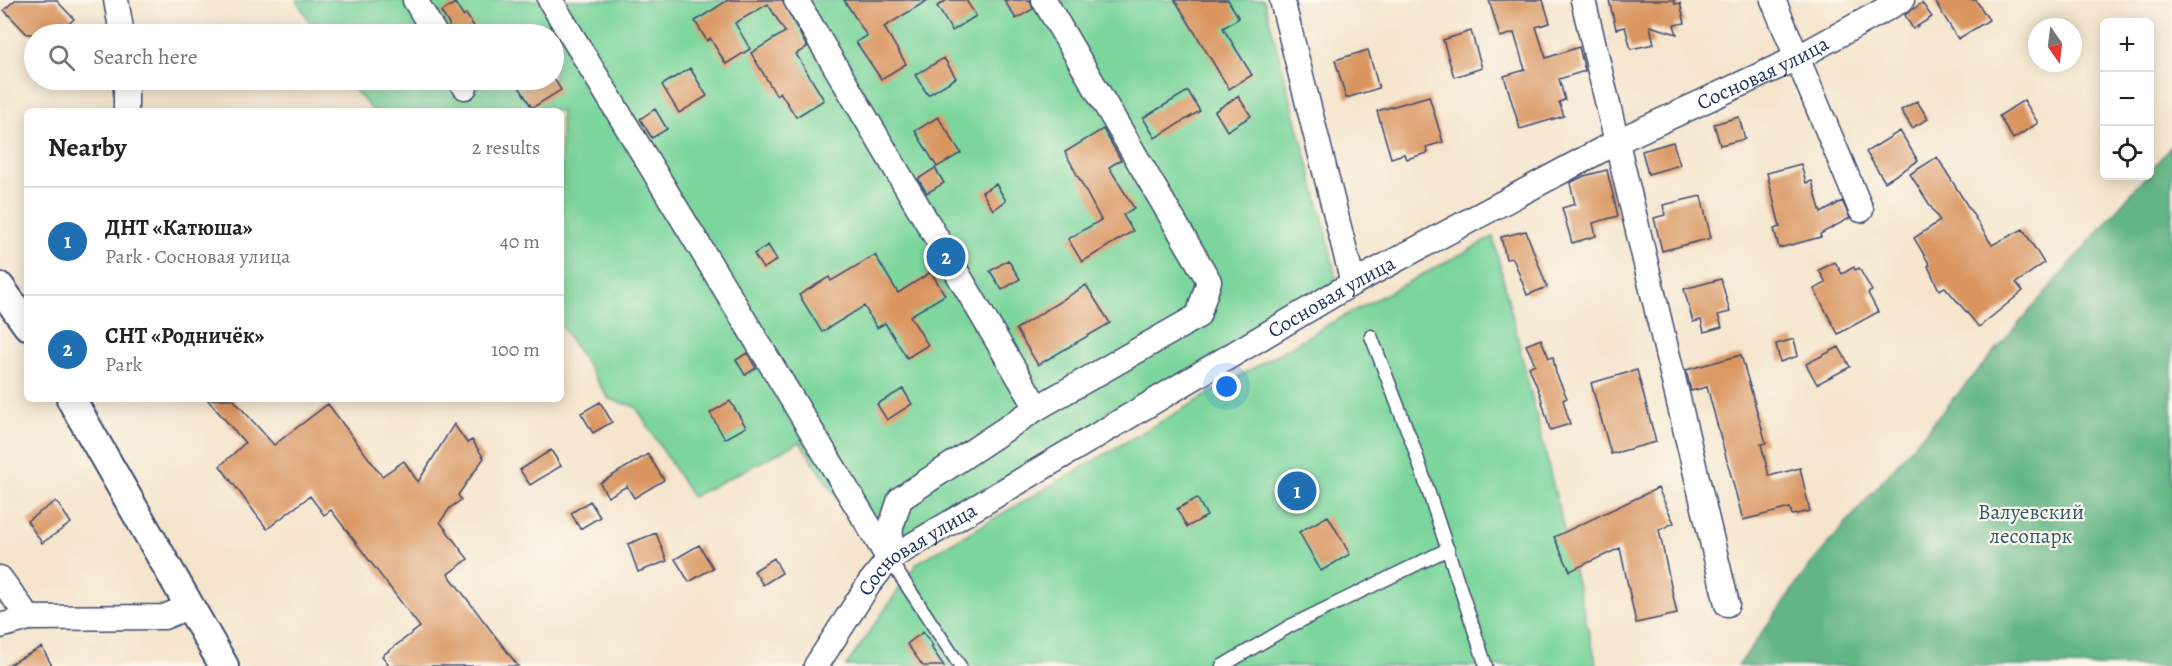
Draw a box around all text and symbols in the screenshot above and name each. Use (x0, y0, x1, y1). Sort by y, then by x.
north arrow (2028, 18, 2082, 72)
map controls (2100, 18, 2154, 180)
button: + (2100, 18, 2154, 72)
search box (24, 24, 564, 90)
street label: Сосновая улица (1692, 29, 1834, 117)
icon: search (45, 41, 78, 74)
text: Search here (93, 42, 198, 72)
button: − (2100, 72, 2154, 126)
button: locate (2100, 126, 2154, 180)
text: Nearby (48, 130, 127, 165)
text: 2 results (472, 134, 540, 161)
text: ДНТ «Катюша» (105, 213, 253, 243)
text: 1 (64, 228, 71, 255)
text: 40 m (500, 228, 540, 255)
pin: 2 (926, 234, 966, 280)
text: Park · Сосновая улица (105, 243, 290, 270)
street label: Сосновая улица (1262, 249, 1400, 345)
text: СНТ «Родничёк» (105, 321, 264, 351)
text: 2 (63, 336, 72, 363)
text: 100 m (491, 336, 540, 363)
text: Park (105, 351, 143, 378)
your location (1212, 372, 1241, 401)
pin: 1 (1278, 468, 1316, 514)
street label: Сосновая улица (851, 496, 982, 601)
park label: Валуевский лесопарк (1978, 498, 2084, 550)

